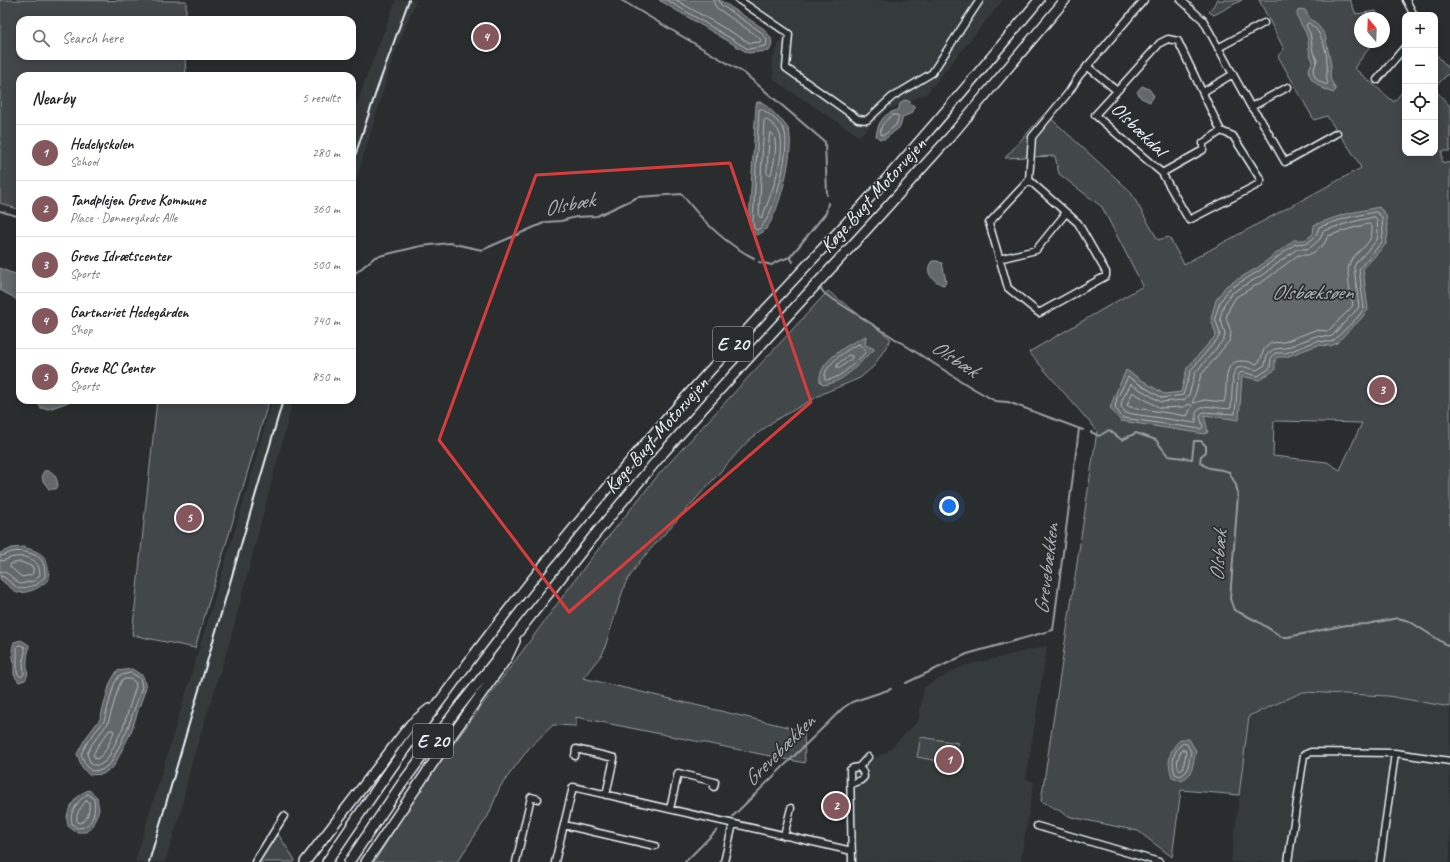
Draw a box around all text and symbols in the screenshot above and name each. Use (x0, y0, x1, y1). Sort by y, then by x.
north arrow (1354, 12, 1390, 48)
map controls (1402, 12, 1438, 156)
button: + (1402, 12, 1438, 48)
search box (16, 16, 356, 60)
pin: 4 (473, 22, 499, 52)
icon: search (30, 27, 52, 49)
text: Search here (62, 29, 123, 48)
button: − (1402, 48, 1438, 84)
button: locate (1402, 84, 1438, 120)
text: Nearby (32, 88, 75, 109)
text: 5 results (302, 90, 340, 106)
street label: Olsbækdal (1106, 96, 1175, 164)
button: layers (1402, 120, 1438, 156)
street label: Køge Bugt Motorvejen (815, 131, 932, 258)
text: Hedelyskolen (70, 135, 133, 154)
text: 1 (42, 145, 48, 161)
text: 280 m (312, 145, 340, 161)
text: School (70, 154, 98, 170)
water label: Olsbæk (542, 186, 599, 222)
text: Tandplejen Greve Kommune (70, 191, 206, 210)
text: 2 (42, 201, 48, 217)
text: 360 m (312, 201, 340, 217)
text: Place · Dønnergårds Alle (70, 210, 177, 226)
text: Greve Idrætscenter (70, 247, 171, 266)
text: 3 (42, 257, 48, 273)
text: 500 m (312, 257, 340, 273)
text: Sports (70, 266, 99, 282)
water label: Olsbæksøen (1271, 279, 1354, 305)
text: Gartneriet Hedegården (70, 303, 188, 322)
text: 4 (42, 313, 48, 329)
text: 740 m (312, 313, 340, 329)
text: Shop (70, 322, 92, 338)
road number: E 20 (713, 327, 753, 361)
water label: Olsbæk (927, 333, 986, 384)
text: Greve RC Center (70, 359, 154, 378)
text: 5 (42, 369, 48, 385)
text: 850 m (312, 369, 340, 385)
street label: Køge Bugt Motorvejen (598, 371, 714, 499)
pin: 3 (1369, 375, 1395, 405)
text: Sports (70, 378, 99, 394)
your location (939, 496, 959, 516)
pin: 5 (176, 503, 202, 533)
water label: Grevebækken (1028, 520, 1065, 616)
water label: Olsbæk (1203, 527, 1233, 582)
water label: Grevebækken (738, 707, 822, 791)
road number: E 20 (413, 724, 453, 758)
pin: 1 (936, 745, 962, 775)
pin: 2 (823, 791, 849, 821)

